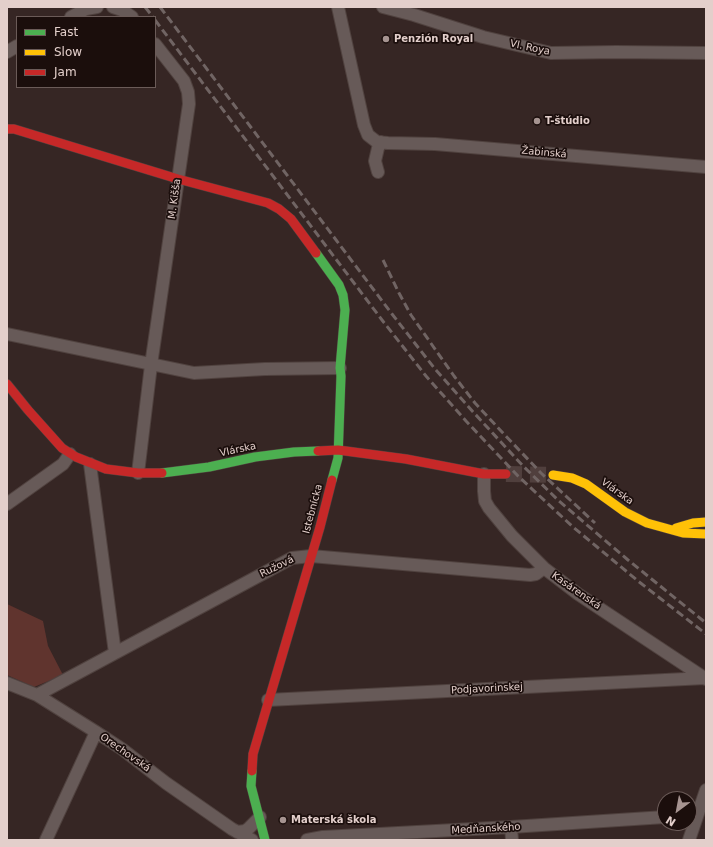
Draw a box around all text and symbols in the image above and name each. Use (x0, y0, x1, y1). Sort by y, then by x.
legend (16, 16, 156, 88)
text: Fast (54, 25, 78, 39)
place label: Penzión Royal (394, 33, 473, 45)
marker: Penzión Royal (381, 34, 391, 44)
street label: Vl. Roya (509, 38, 551, 58)
text: Slow (54, 45, 82, 59)
text: Jam (54, 65, 77, 79)
place label: T-štúdio (545, 115, 590, 127)
marker: T-štúdio (532, 116, 542, 126)
street label: Žabinská (521, 145, 567, 161)
street label: M. Kišša (166, 178, 184, 220)
street label: Vlárska (219, 440, 257, 460)
street label: Vlárska (599, 476, 635, 508)
street label: Istebnícka (301, 483, 325, 535)
street label: Ružová (258, 554, 296, 580)
street label: Kasárenská (549, 570, 603, 612)
street label: Podjavorinskej (451, 681, 523, 697)
street label: Orechovská (97, 731, 153, 775)
north arrow (657, 791, 697, 831)
text: N (664, 813, 678, 829)
place label: Materská škola (291, 814, 376, 826)
marker: Materská škola (278, 815, 288, 825)
street label: Medňanského (451, 821, 521, 837)

